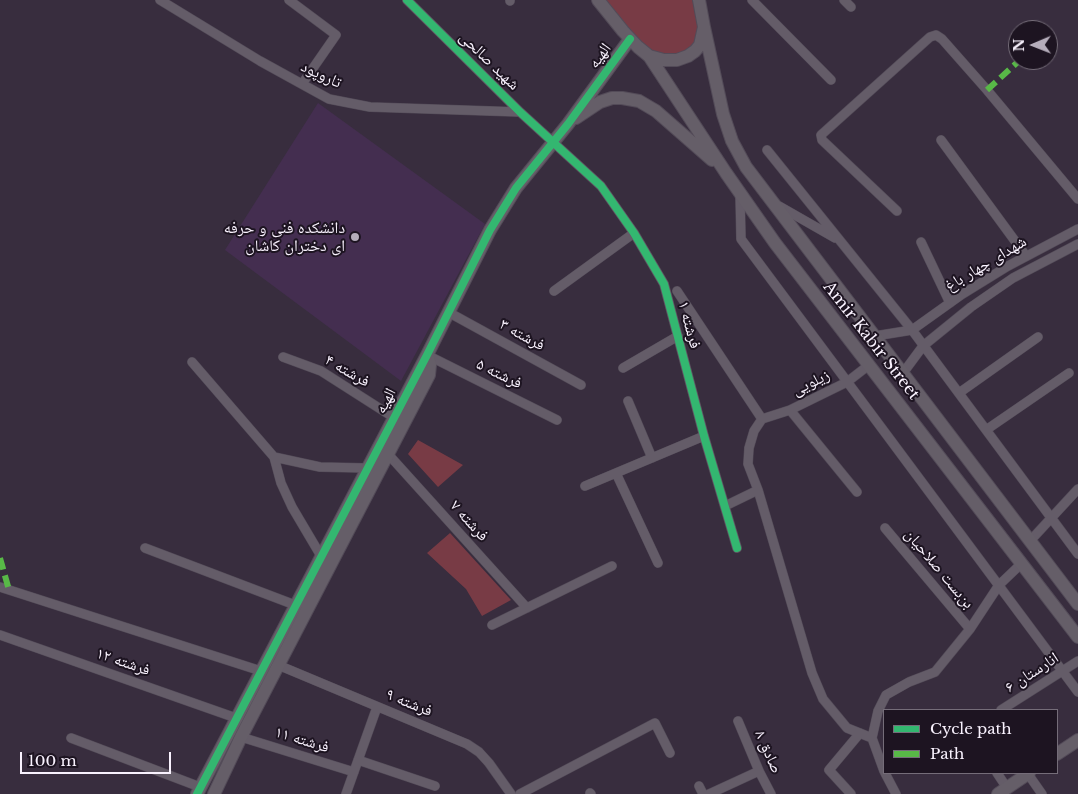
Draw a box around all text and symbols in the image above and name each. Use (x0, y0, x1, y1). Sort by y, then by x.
north arrow (1008, 20, 1058, 70)
street label: شهید صالحی (455, 28, 523, 94)
text: N (1010, 39, 1028, 52)
street label: الهیه (585, 40, 615, 72)
street label: تاروپود (298, 57, 344, 93)
place label: دانشکده فنی و حرفه ای دختران کاشان (224, 218, 345, 256)
marker: دانشکده فنی و حرفه ای دختران کاشان (349, 231, 361, 243)
street label: شهدای چهار باغ (942, 232, 1030, 296)
street label: Amir Kabir Street (819, 278, 923, 404)
street label: فرشته ۱ (673, 299, 705, 351)
street label: فرشته ۳ (496, 315, 548, 355)
street label: فرشته ۴ (321, 351, 373, 391)
street label: فرشته ۵ (473, 355, 525, 393)
street label: زیلویی (789, 366, 833, 400)
street label: الهیه (371, 385, 401, 417)
street label: فرشته ۷ (446, 497, 492, 545)
street label: بن‌بست صلاحیان (900, 525, 978, 613)
street label: فرشته ۱۲ (94, 644, 152, 680)
street label: انارستان ۶ (1002, 649, 1062, 697)
street label: فرشته ۹ (383, 685, 435, 721)
legend (883, 709, 1058, 774)
text: Cycle path (930, 719, 1012, 738)
street label: فرشته ۱۱ (273, 723, 331, 757)
street label: صادق ۸ (750, 727, 786, 777)
scale bar (22, 742, 174, 774)
text: Path (930, 744, 964, 763)
text: 100 m (28, 751, 77, 770)

